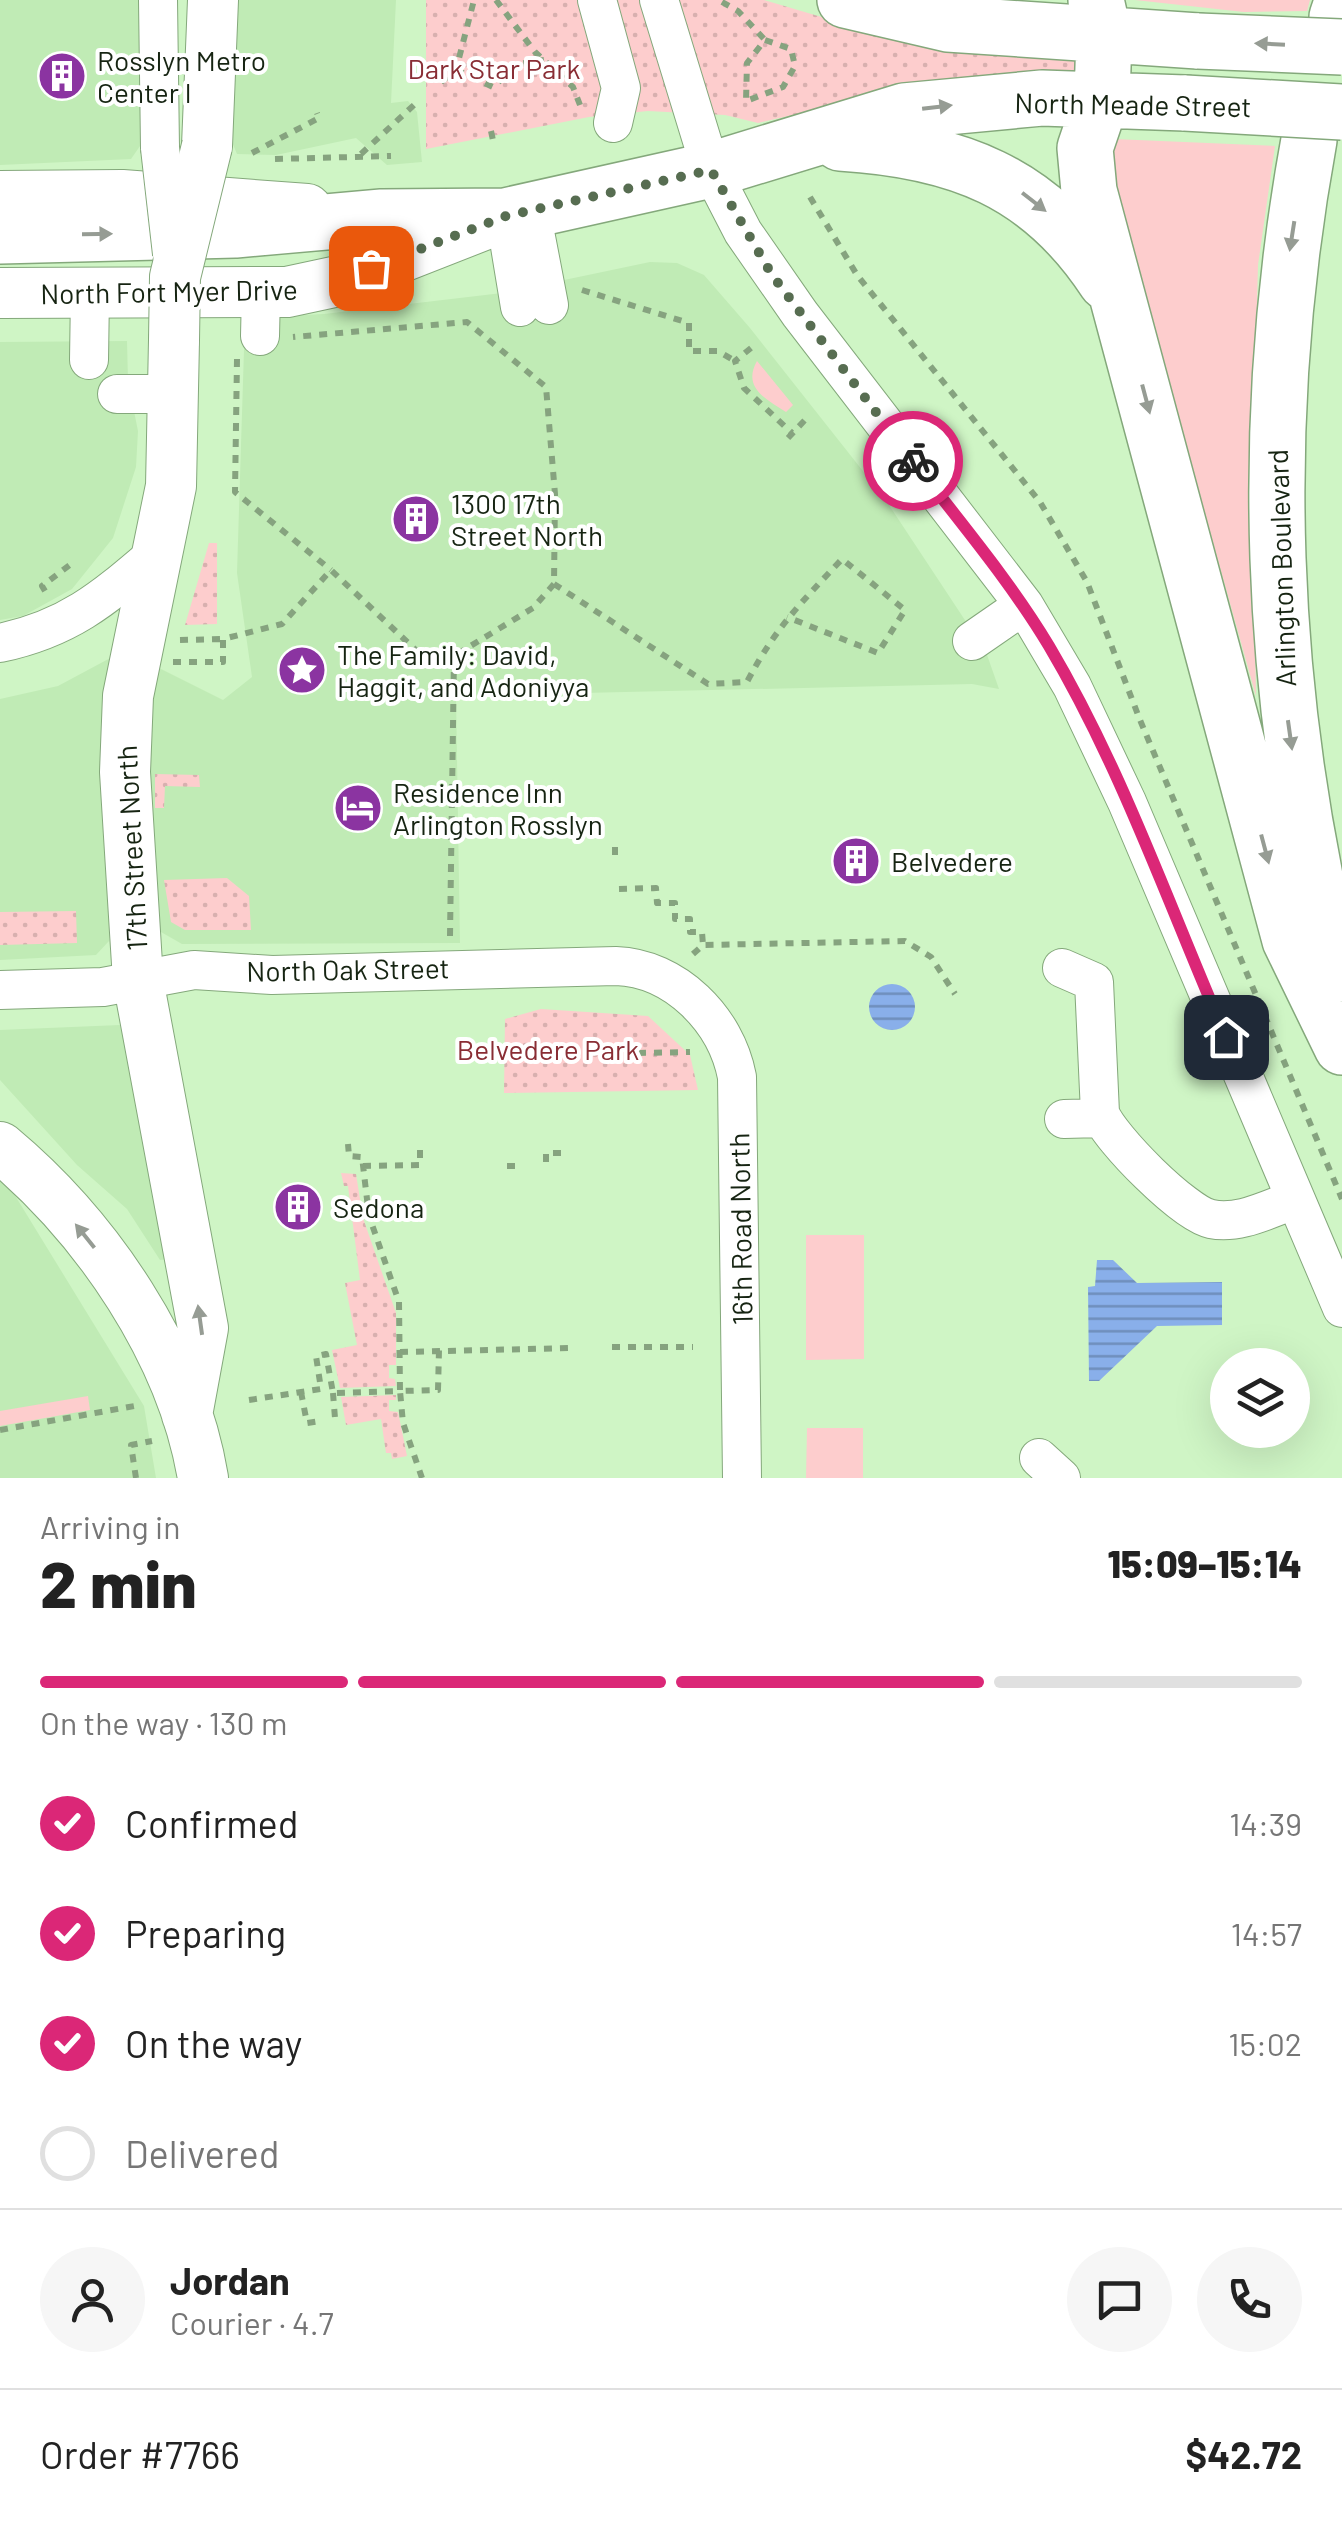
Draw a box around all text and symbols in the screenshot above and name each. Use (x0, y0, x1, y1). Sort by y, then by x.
one-way arrow (1254, 36, 1285, 52)
place label: Rosslyn Metro Center I (97, 43, 266, 109)
building icon: Rosslyn Metro Center I (36, 50, 88, 102)
park label: Dark Star Park (408, 51, 580, 85)
street label: North Meade Street (1014, 85, 1252, 123)
one-way arrow (922, 99, 953, 115)
one-way arrow (1021, 192, 1047, 212)
one-way arrow (1284, 221, 1300, 252)
one-way arrow (82, 226, 114, 242)
pin (329, 226, 414, 311)
icon: bag (344, 241, 399, 296)
street label: North Fort Myer Drive (40, 272, 298, 310)
one-way arrow (1139, 384, 1155, 415)
courier (863, 411, 963, 511)
icon: bike (886, 434, 941, 489)
street label: Arlington Boulevard (1260, 448, 1302, 688)
place label: 1300 17th Street North (451, 486, 603, 552)
building icon: 1300 17th Street North (390, 493, 442, 545)
place label: The Family: David, Haggit, and Adoniyya (337, 637, 589, 703)
place icon: The Family: David, Haggit, and Adoniyya (276, 644, 328, 696)
one-way arrow (1283, 719, 1299, 751)
street label: 17th Street North (109, 744, 153, 952)
place label: Residence Inn Arlington Rosslyn (393, 775, 603, 841)
hotel icon: Residence Inn Arlington Rosslyn (332, 782, 384, 834)
one-way arrow (1258, 834, 1274, 865)
building icon: Belvedere (830, 835, 882, 887)
place label: Belvedere (891, 844, 1013, 878)
street label: North Oak Street (246, 950, 450, 988)
pin (1184, 995, 1269, 1080)
icon: home (1199, 1010, 1254, 1065)
park label: Belvedere Park (457, 1032, 639, 1066)
street label: 16th Road North (721, 1132, 759, 1326)
building icon: Sedona (272, 1181, 324, 1233)
place label: Sedona (333, 1190, 424, 1224)
one-way arrow (75, 1223, 96, 1248)
one-way arrow (192, 1303, 208, 1335)
map controls (1210, 1348, 1310, 1448)
button: layers (1210, 1348, 1310, 1448)
text: Arriving in (40, 1507, 180, 1545)
text: 15:09–15:14 (1107, 1540, 1302, 1586)
text: 2 min (40, 1543, 197, 1621)
text: On the way · 130 m (40, 1703, 287, 1741)
icon: check (40, 1796, 95, 1851)
text: Confirmed (125, 1800, 298, 1846)
text: 14:39 (1229, 1804, 1302, 1842)
icon: check (40, 1906, 95, 1961)
text: Preparing (125, 1910, 286, 1956)
text: 14:57 (1231, 1914, 1302, 1952)
icon: check (40, 2016, 95, 2071)
text: On the way (125, 2020, 302, 2066)
text: 15:02 (1228, 2024, 1302, 2062)
text: Delivered (125, 2130, 279, 2176)
button: person (40, 2247, 145, 2352)
button: chat (1067, 2247, 1172, 2352)
button: phone (1197, 2247, 1302, 2352)
text: Jordan (170, 2257, 290, 2303)
text: Courier · 4.7 (170, 2303, 334, 2341)
text: Order #7766 (40, 2431, 240, 2477)
text: $42.72 (1186, 2431, 1302, 2477)

